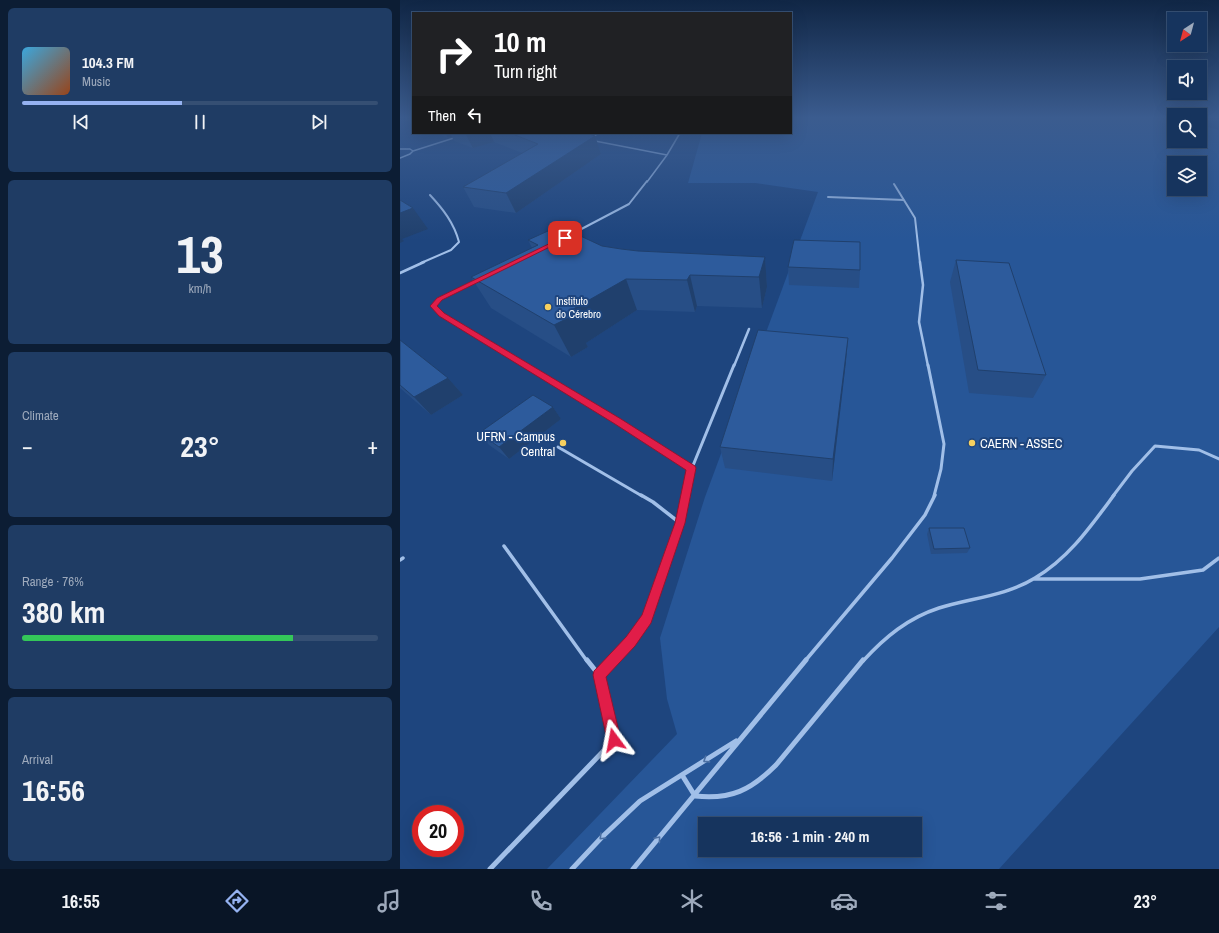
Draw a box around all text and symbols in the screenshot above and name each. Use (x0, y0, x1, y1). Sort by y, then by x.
north arrow (1167, 12, 1207, 52)
map controls (1167, 12, 1207, 196)
text: 10 m (494, 23, 546, 61)
icon: right (428, 28, 480, 80)
text: 104.3 FM (82, 52, 134, 73)
text: Turn right (494, 59, 557, 84)
button: sound (1167, 60, 1207, 100)
text: Music (82, 73, 110, 90)
icon: left (464, 104, 486, 126)
text: Then (428, 105, 456, 126)
button: search (1167, 108, 1207, 148)
icon: previous (70, 111, 92, 133)
icon: pause (189, 111, 211, 133)
icon: next (308, 111, 330, 133)
button: layers (1167, 156, 1207, 196)
text: 13 (176, 219, 224, 289)
pin (548, 221, 582, 255)
icon: arrive (554, 227, 576, 249)
text: km/h (188, 280, 212, 297)
place label: Instituto do Cérebro (556, 294, 601, 321)
marker: Instituto do Cérebro (543, 302, 553, 312)
text: Climate (22, 407, 59, 424)
text: 23° (180, 426, 220, 466)
place label: UFRN - Campus Central (476, 428, 555, 460)
text: − (22, 431, 33, 461)
text: + (367, 431, 378, 461)
place label: CAERN - ASSEC (980, 435, 1063, 452)
marker: UFRN - Campus Central (558, 438, 568, 448)
marker: CAERN - ASSEC (967, 438, 977, 448)
text: Range · 76% (22, 573, 84, 590)
text: 380 km (22, 592, 105, 632)
position arrow (593, 719, 635, 761)
text: Arrival (22, 751, 53, 768)
one-way arrow (703, 755, 710, 762)
text: 16:56 (22, 770, 85, 810)
speed limit sign: 20 (412, 805, 464, 857)
text: 16:56 · 1 min · 240 m (751, 826, 869, 847)
one-way arrow (599, 832, 607, 840)
one-way arrow (653, 837, 660, 844)
icon: directions (223, 887, 251, 915)
icon: music (375, 887, 403, 915)
icon: phone (527, 887, 555, 915)
icon: climate (678, 887, 706, 915)
icon: car (830, 887, 858, 915)
icon: filters (982, 887, 1010, 915)
text: 16:55 (62, 889, 100, 914)
text: 23° (1134, 889, 1157, 914)

